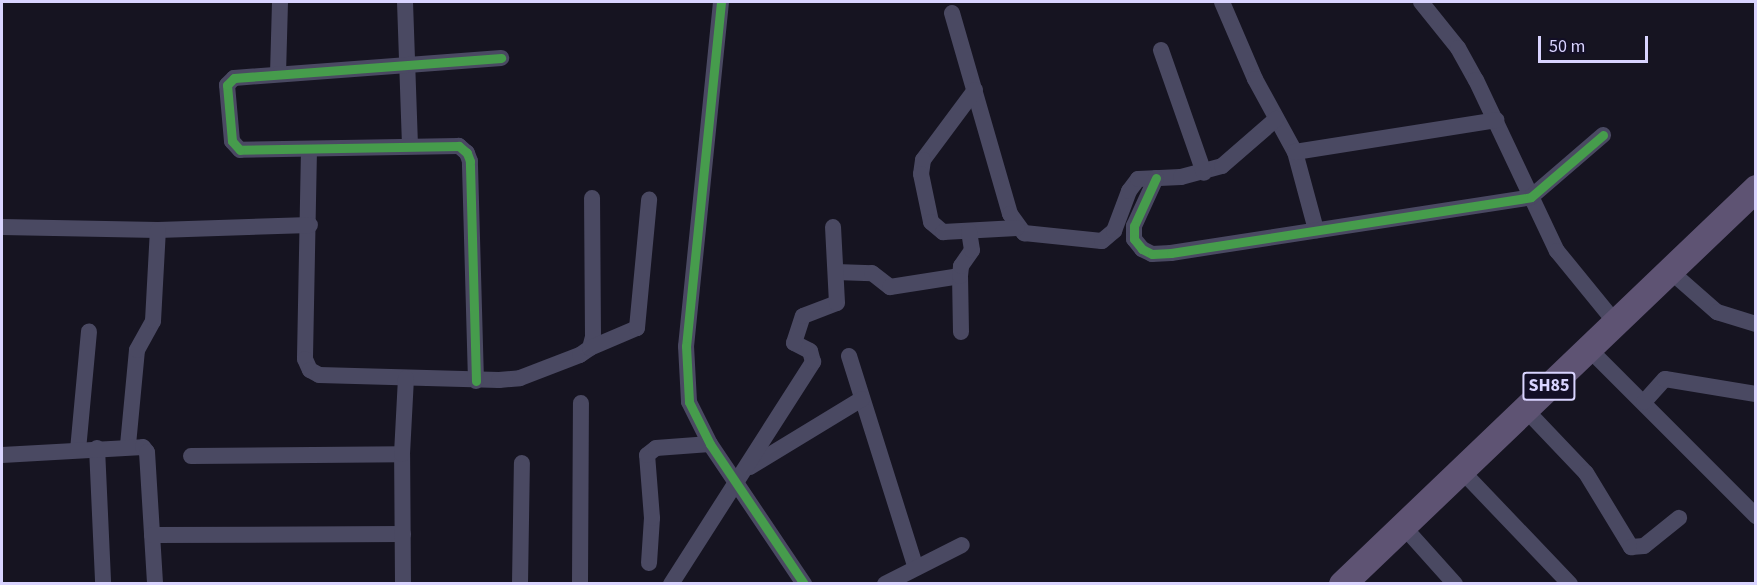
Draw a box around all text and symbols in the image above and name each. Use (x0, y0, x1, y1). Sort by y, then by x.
scale bar (1541, 24, 1650, 62)
text: 50 m (1549, 34, 1585, 59)
road number: SH85 (1522, 371, 1576, 401)

